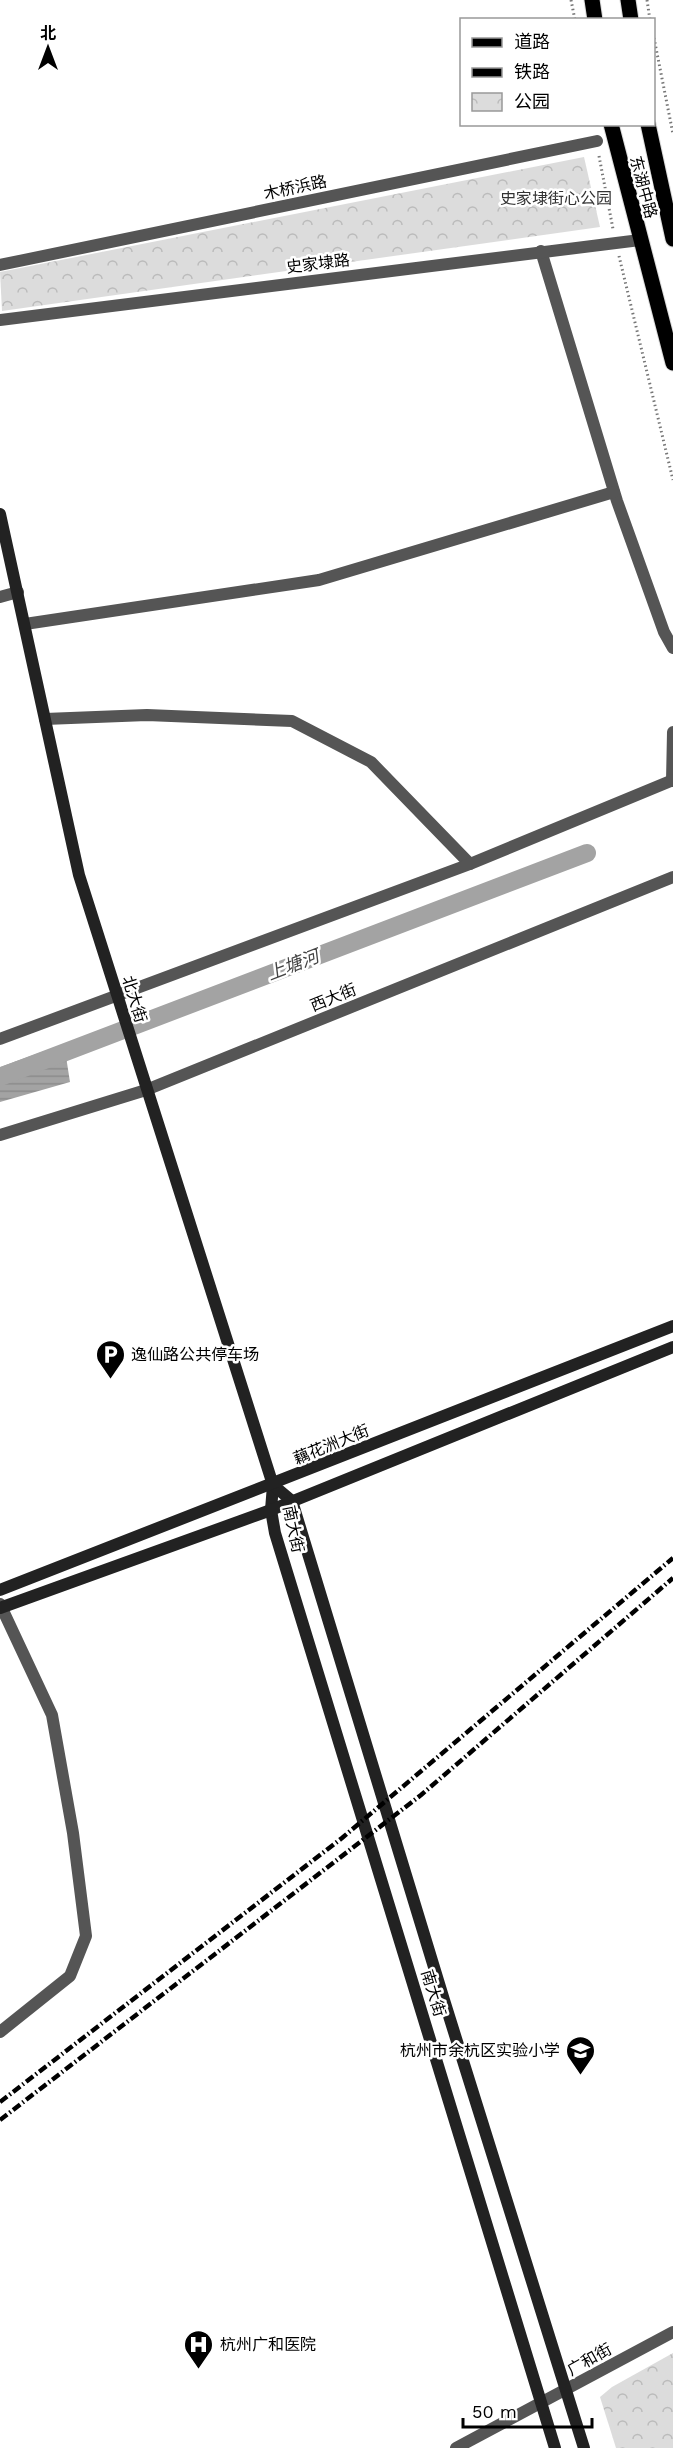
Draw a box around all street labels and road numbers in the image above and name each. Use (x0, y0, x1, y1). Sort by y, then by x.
street label: 东湖中路 (626, 154, 661, 221)
street label: 木桥浜路 (262, 172, 328, 203)
street label: 史家埭路 (285, 250, 351, 277)
street label: 北大街 (118, 973, 151, 1025)
street label: 西大街 (307, 980, 359, 1015)
street label: 藕花洲大街 (291, 1421, 372, 1468)
street label: 南大街 (279, 1504, 308, 1555)
street label: 南大街 (417, 1967, 450, 2019)
street label: 广和街 (564, 2339, 615, 2379)

